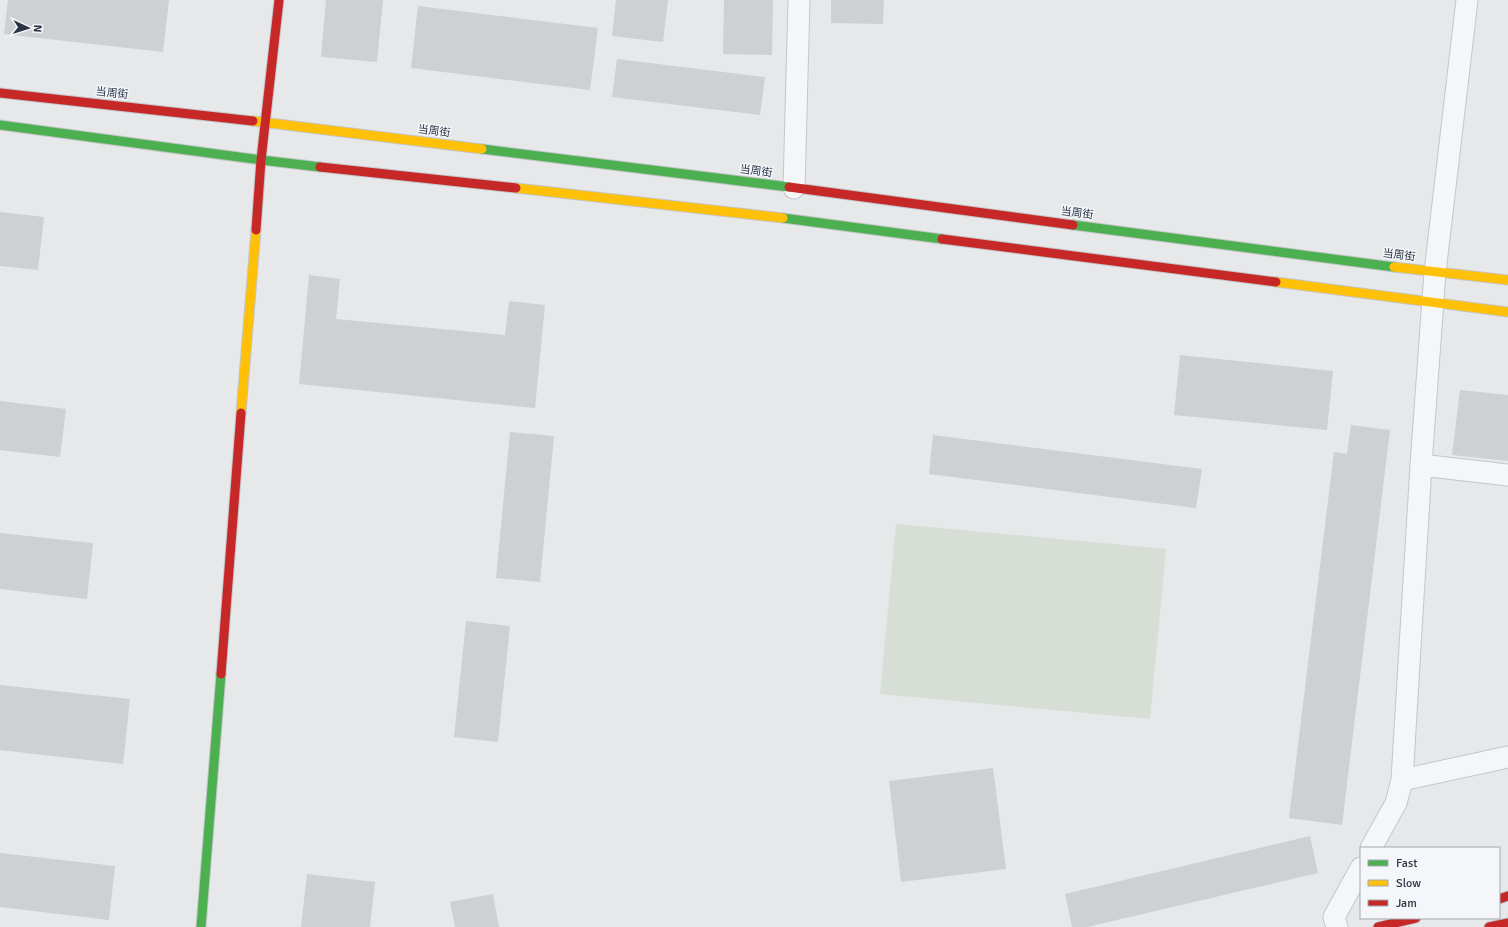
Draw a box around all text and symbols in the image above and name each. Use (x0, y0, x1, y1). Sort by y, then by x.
north arrow (8, 8, 48, 48)
text: N (31, 24, 44, 33)
street label: 当周街 (95, 85, 129, 101)
street label: 当周街 (417, 123, 451, 139)
street label: 当周街 (739, 163, 773, 179)
street label: 当周街 (1060, 205, 1094, 221)
street label: 当周街 (1382, 247, 1416, 263)
legend (1360, 847, 1500, 919)
text: Fast (1396, 856, 1417, 871)
text: Slow (1396, 876, 1421, 891)
text: Jam (1396, 896, 1417, 911)

